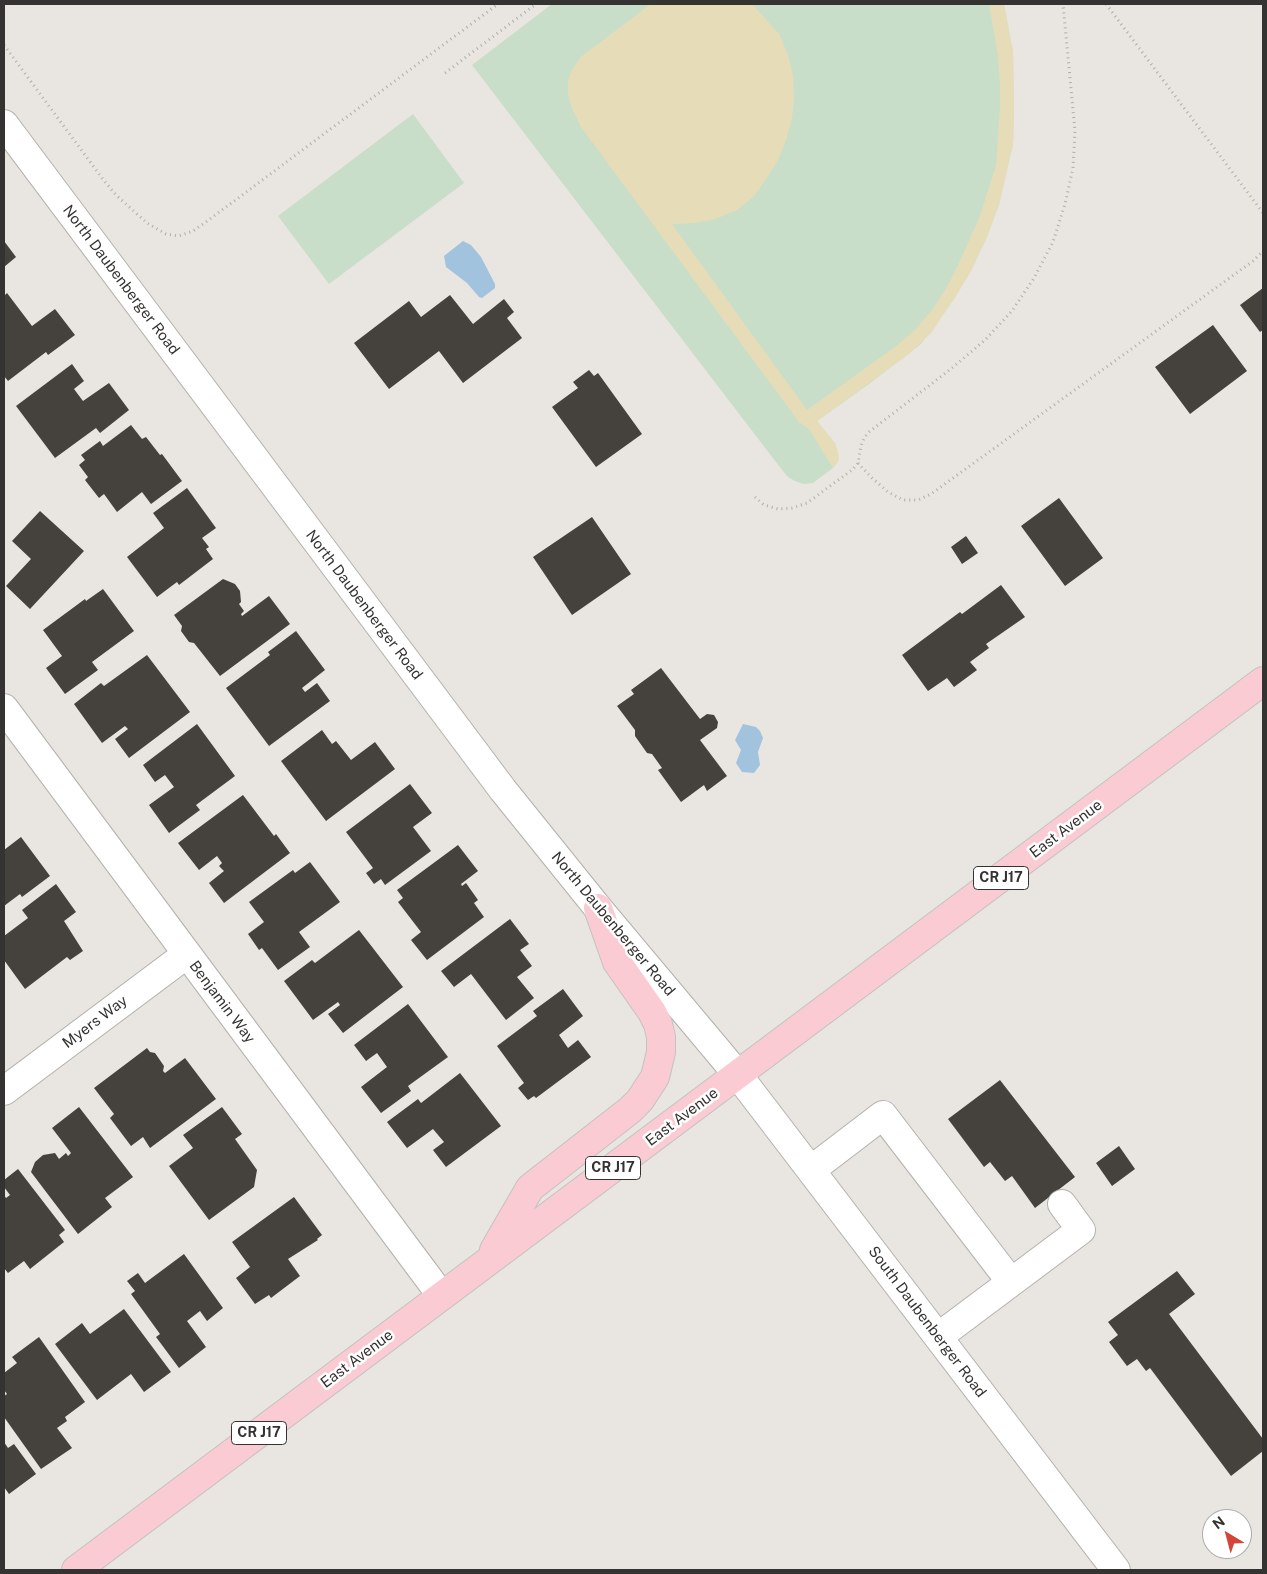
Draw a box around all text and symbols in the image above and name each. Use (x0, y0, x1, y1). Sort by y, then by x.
street label: North Daubenberger Road (59, 202, 183, 358)
street label: North Daubenberger Road (302, 527, 426, 683)
street label: East Avenue (1026, 796, 1106, 862)
street label: North Daubenberger Road (547, 848, 679, 1000)
road number: CR J17 (974, 866, 1028, 890)
street label: Benjamin Way (185, 957, 259, 1047)
street label: Myers Way (59, 992, 131, 1052)
street label: East Avenue (642, 1084, 722, 1150)
road number: CR J17 (586, 1156, 640, 1180)
street label: South Daubenberger Road (864, 1243, 990, 1401)
street label: East Avenue (317, 1326, 397, 1392)
road number: CR J17 (232, 1422, 286, 1445)
north arrow (1202, 1509, 1252, 1559)
text: N (1209, 1513, 1228, 1533)

